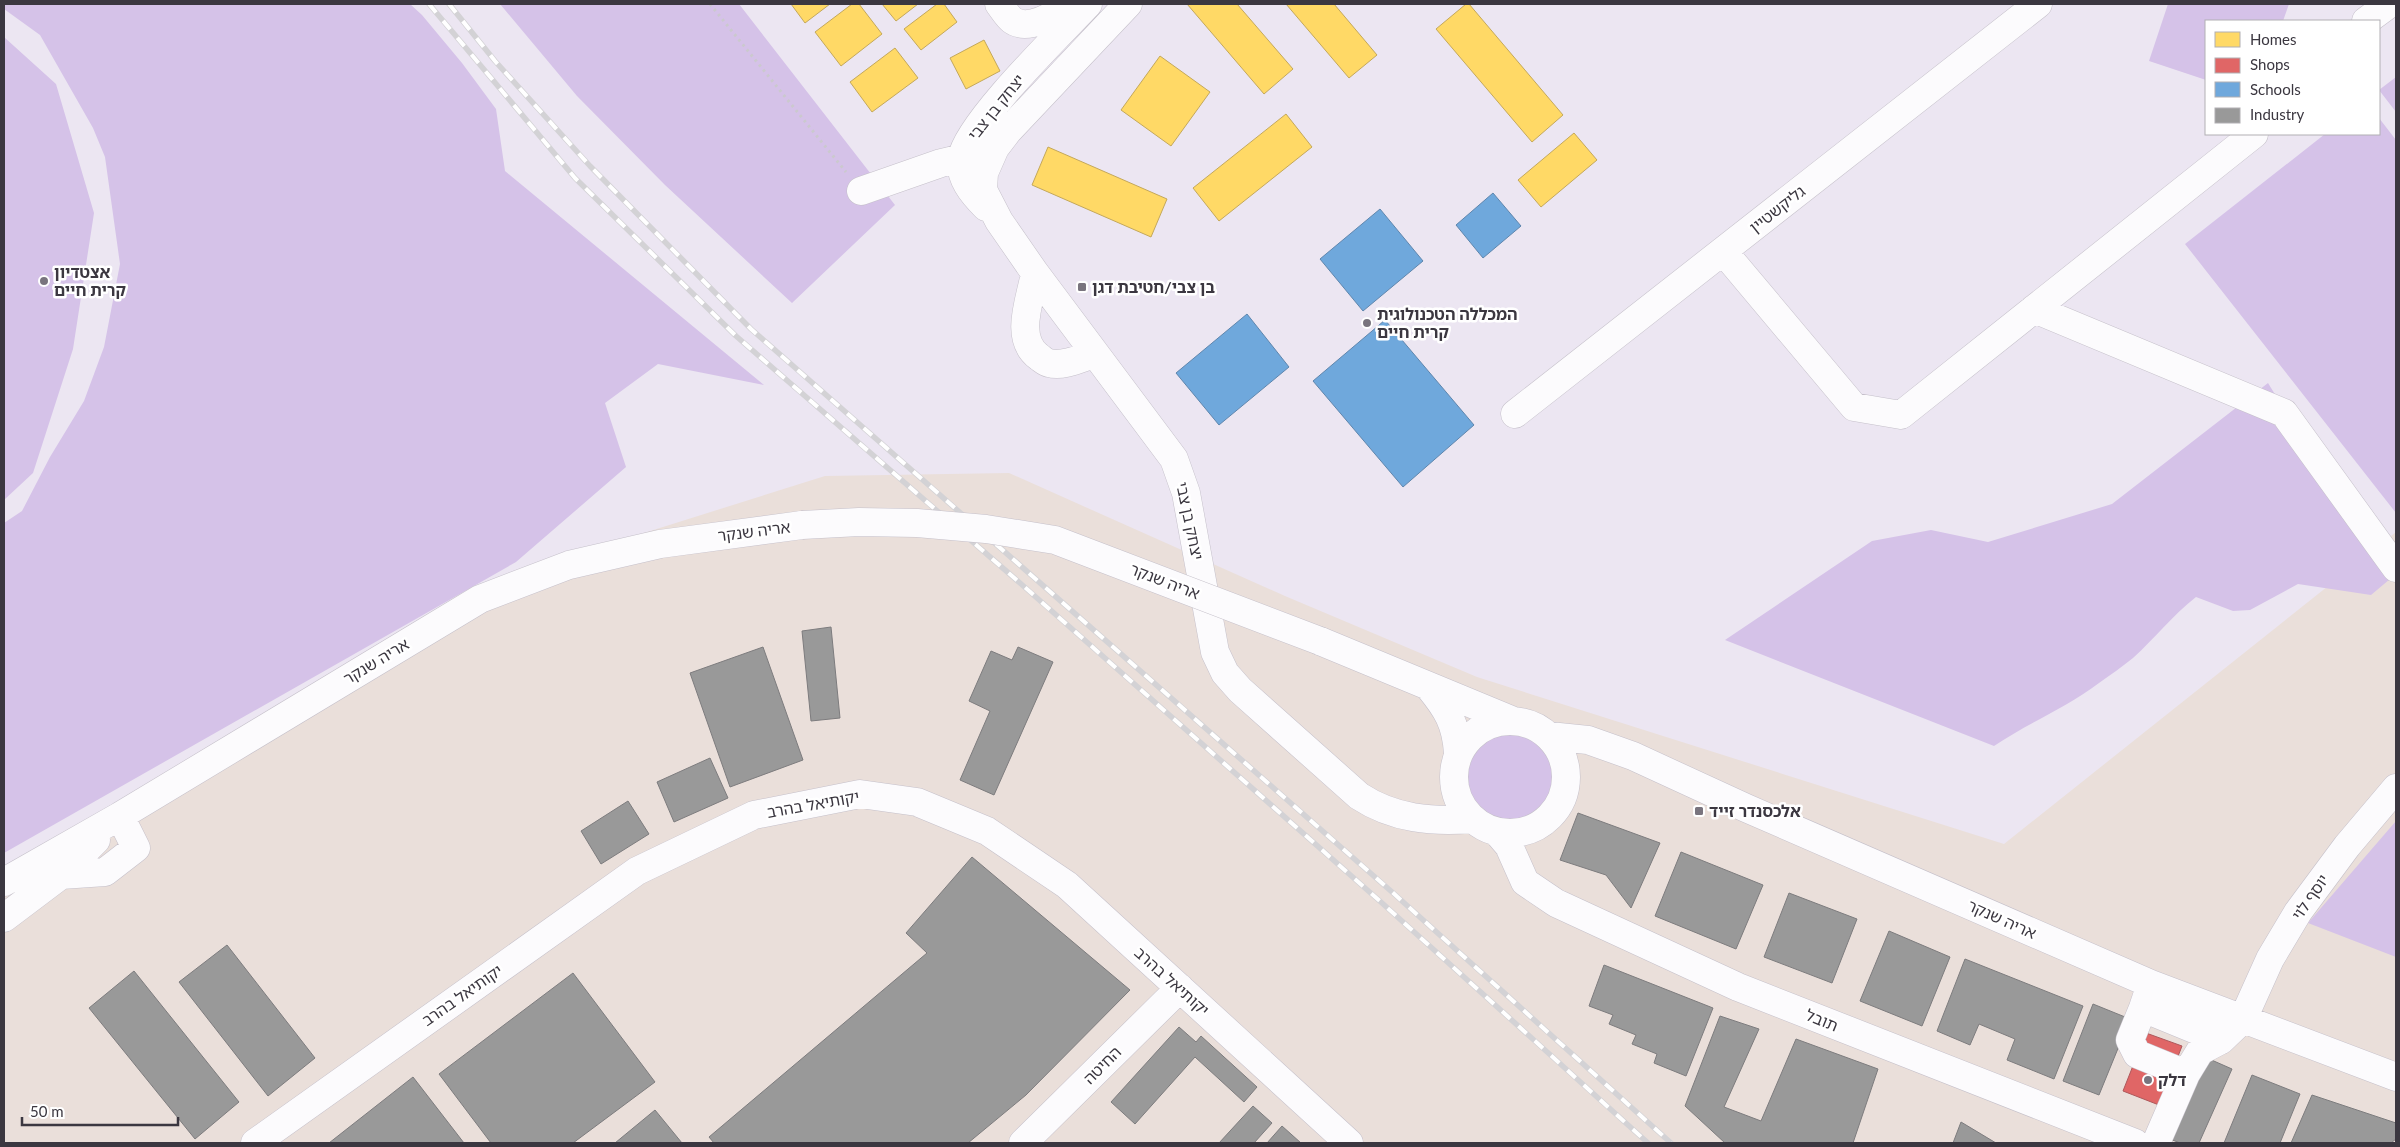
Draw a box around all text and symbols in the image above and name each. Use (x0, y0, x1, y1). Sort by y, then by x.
legend (2205, 20, 2380, 135)
text: Homes (2250, 30, 2296, 48)
text: Shops (2250, 55, 2290, 73)
street label: יצחק בן צבי (963, 70, 1028, 143)
text: Schools (2250, 80, 2301, 98)
text: Industry (2250, 105, 2305, 123)
street label: גליקשטיין (1745, 181, 1808, 236)
place label: אצטדיון קרית חיים (54, 262, 126, 299)
marker: אצטדיון קרית חיים (38, 275, 50, 287)
place label: בן צבי/חטיבת דגן (1092, 277, 1215, 296)
marker: בן צבי/חטיבת דגן (1076, 281, 1088, 293)
place label: המכללה הטכנולוגית קרית חיים (1377, 304, 1518, 341)
marker: המכללה הטכנולוגית קרית חיים (1361, 317, 1373, 329)
street label: יצחק בן צבי (1173, 480, 1208, 562)
street label: אריה שנקר (716, 517, 791, 544)
street label: אריה שנקר (1128, 559, 1203, 603)
street label: אריה שנקר (339, 634, 412, 688)
street label: יקותיאל בהרב (765, 786, 861, 821)
place label: אלכסנדר זייד (1709, 801, 1801, 820)
marker: אלכסנדר זייד (1693, 805, 1705, 817)
street label: יוסף לוי (2287, 870, 2332, 923)
street label: אריה שנקר (1965, 895, 2039, 942)
street label: יקותיאל בהרב (1131, 942, 1213, 1019)
street label: יקותיאל בהרב (418, 960, 505, 1029)
street label: תובל (1803, 1005, 1841, 1035)
street label: החיטה (1079, 1042, 1124, 1087)
place label: דלק (2158, 1070, 2187, 1089)
marker: דלק (2142, 1074, 2154, 1086)
scale bar (22, 1094, 179, 1126)
text: 50 m (30, 1102, 64, 1120)

